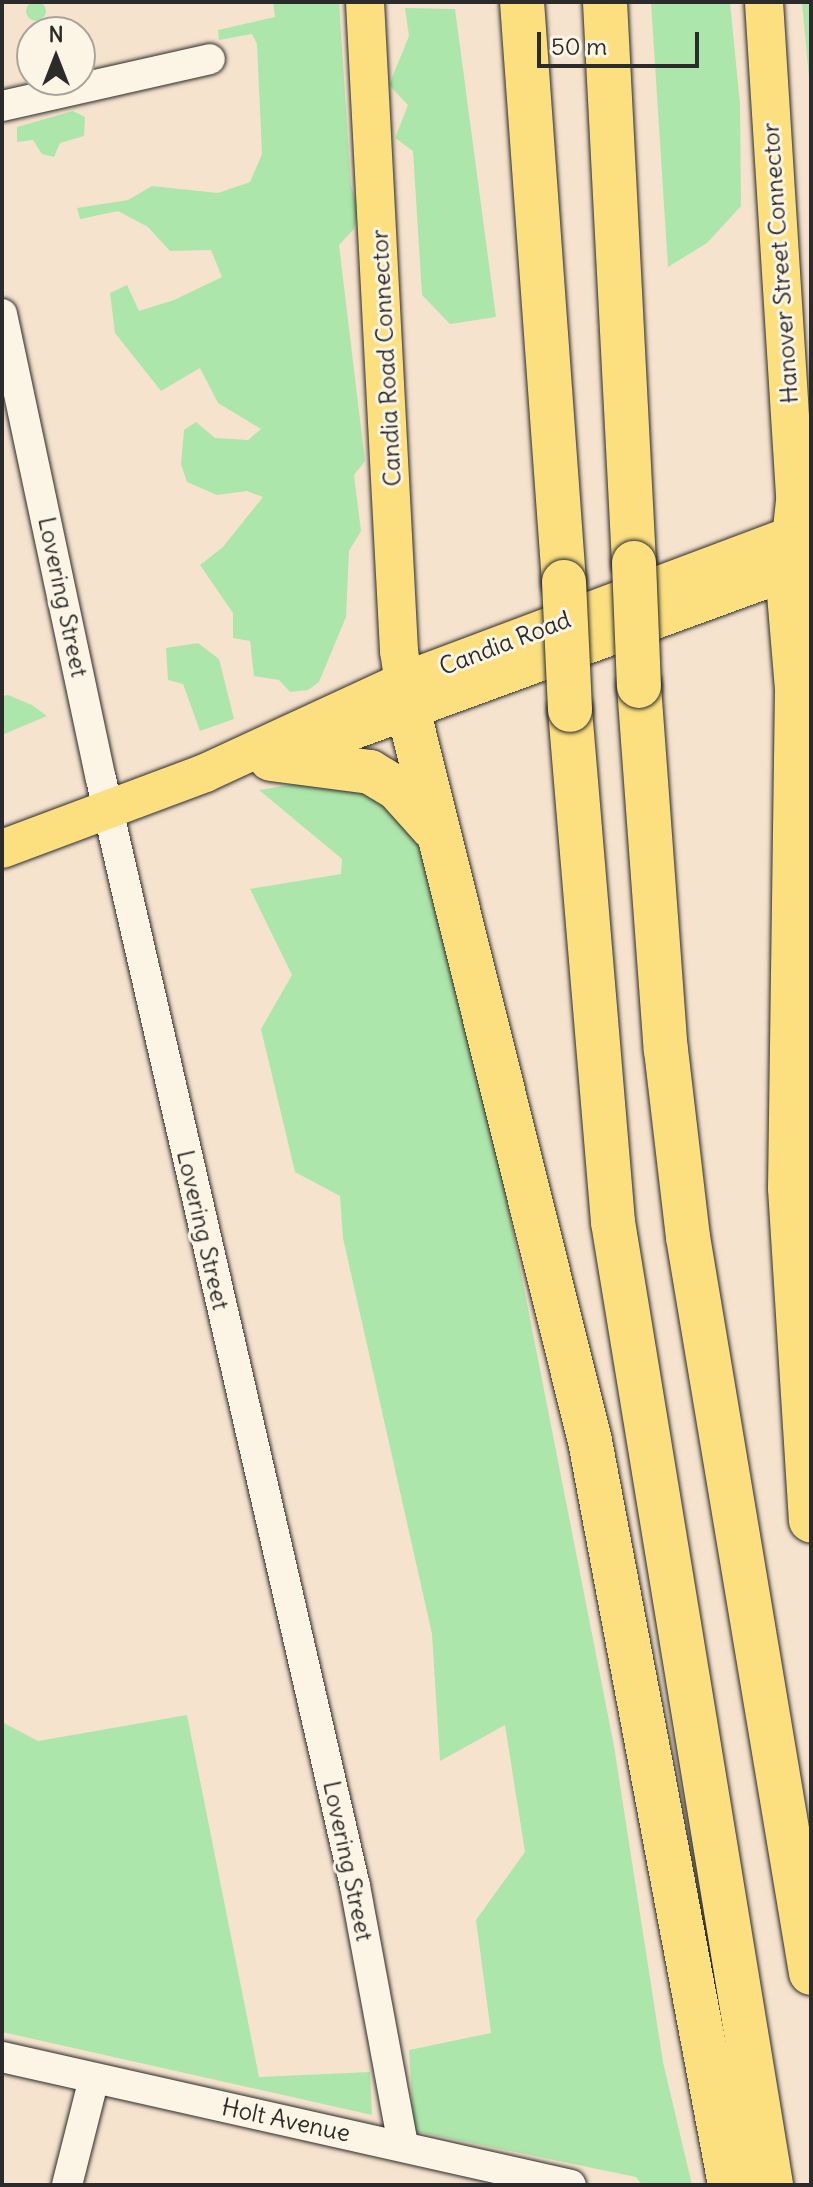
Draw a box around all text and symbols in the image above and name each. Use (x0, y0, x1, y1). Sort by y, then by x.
north arrow (16, 16, 96, 96)
scale bar (541, 16, 703, 66)
text: N (48, 20, 64, 48)
text: 50 m (551, 31, 607, 61)
street label: Hanover Street Connector (756, 122, 804, 404)
street label: Candia Road Connector (365, 229, 407, 487)
street label: Lovering Street (32, 514, 94, 680)
street label: Candia Road (435, 605, 575, 681)
street label: Lovering Street (171, 1147, 235, 1313)
street label: Lovering Street (317, 1778, 379, 1944)
street label: Holt Avenue (219, 2092, 353, 2148)

